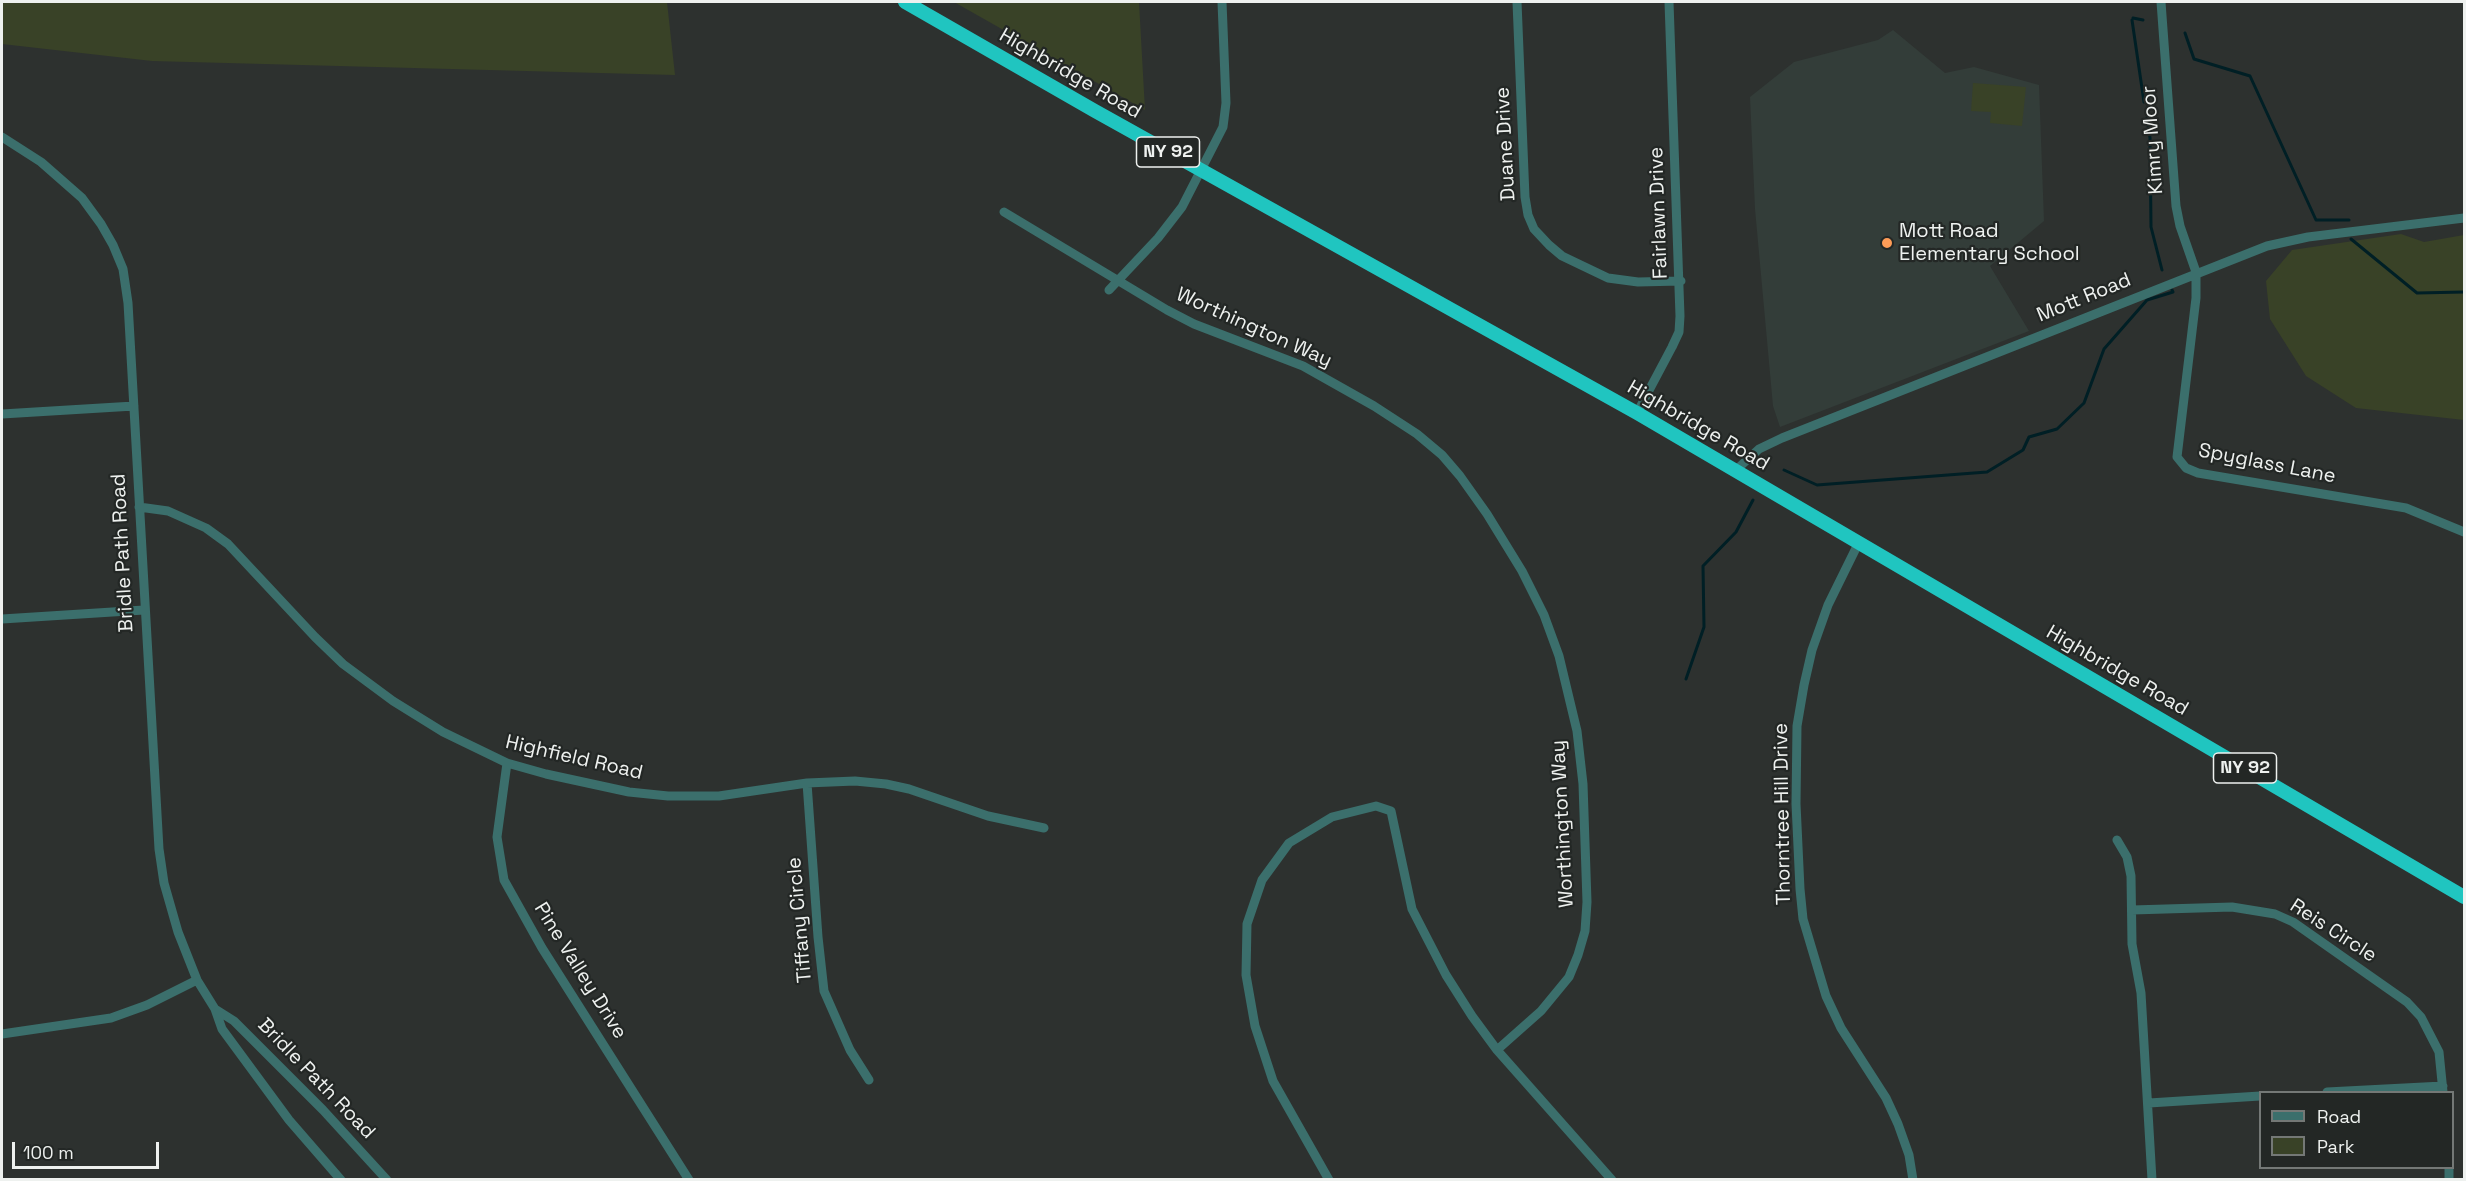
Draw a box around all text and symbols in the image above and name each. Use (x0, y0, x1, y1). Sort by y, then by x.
street label: Highbridge Road (995, 24, 1145, 124)
street label: Kimry Moor (2137, 85, 2169, 195)
street label: Duane Drive (1491, 86, 1521, 202)
road number: NY 92 (1136, 137, 1200, 167)
street label: Fairlawn Drive (1645, 147, 1673, 279)
place label: Mott Road Elementary School (1899, 220, 2080, 267)
marker: Mott Road Elementary School (1880, 236, 1894, 250)
street label: Mott Road (2033, 268, 2135, 328)
street label: Worthington Way (1172, 283, 1336, 373)
street label: Highbridge Road (1623, 376, 1773, 476)
street label: Spyglass Lane (2196, 439, 2338, 489)
street label: Bridle Path Road (107, 473, 139, 633)
street label: Highbridge Road (2042, 621, 2192, 721)
street label: Thorntree Hill Drive (1769, 723, 1797, 905)
street label: Highfield Road (503, 731, 645, 785)
street label: Worthington Way (1547, 740, 1579, 908)
road number: NY 92 (2214, 753, 2276, 783)
street label: Tiffany Circle (783, 856, 817, 984)
street label: Reis Circle (2285, 894, 2381, 968)
street label: Pine Valley Drive (528, 898, 632, 1044)
street label: Bridle Path Road (252, 1014, 380, 1144)
legend (2259, 1091, 2454, 1169)
text: Road (2317, 1105, 2361, 1128)
scale bar (15, 1130, 162, 1168)
text: Park (2317, 1135, 2354, 1158)
text: 100 m (23, 1141, 74, 1164)

